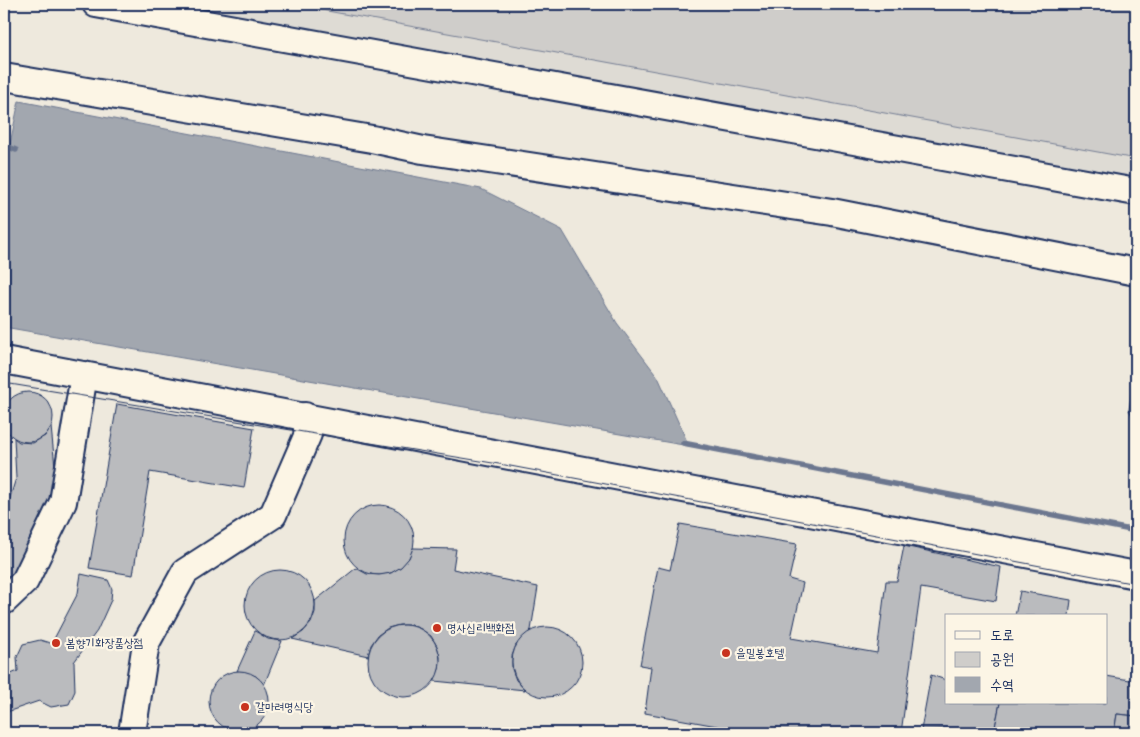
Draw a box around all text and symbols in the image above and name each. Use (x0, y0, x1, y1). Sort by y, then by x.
legend (945, 614, 1108, 704)
place label: 명사십리백화점 (447, 621, 515, 636)
marker: 명사십리백화점 (431, 622, 443, 634)
text: 도로 (990, 626, 1014, 645)
place label: 봄향기화장품상점 (66, 636, 143, 651)
marker: 봄향기화장품상점 (50, 637, 62, 649)
place label: 을밀봉호텔 (736, 646, 785, 661)
marker: 을밀봉호텔 (720, 647, 732, 659)
text: 공원 (990, 650, 1014, 669)
text: 수역 (990, 676, 1014, 695)
place label: 갈마려명식당 (255, 700, 313, 715)
marker: 갈마려명식당 (239, 701, 251, 713)

